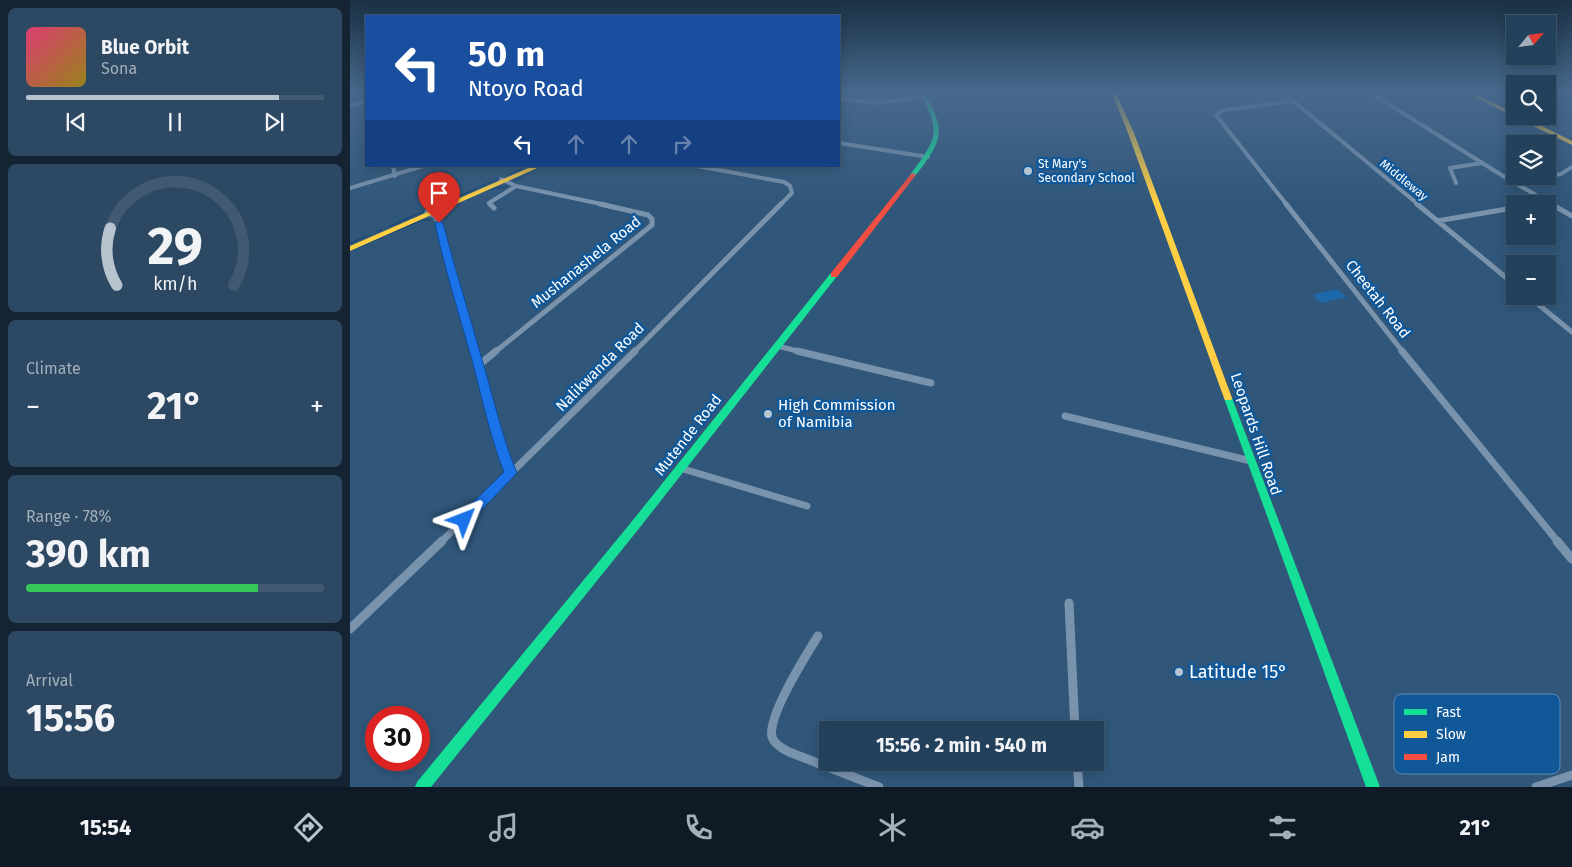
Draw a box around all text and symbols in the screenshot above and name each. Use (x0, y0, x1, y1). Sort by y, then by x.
north arrow (1506, 15, 1556, 65)
map controls (1506, 15, 1556, 305)
text: 50 m (468, 33, 545, 75)
icon: left (385, 35, 450, 100)
text: Blue Orbit (101, 36, 189, 59)
text: Sona (101, 59, 137, 78)
text: Ntoyo Road (468, 75, 584, 102)
button: search (1506, 75, 1556, 125)
icon: previous (62, 108, 90, 136)
icon: pause (161, 108, 189, 136)
icon: next (260, 108, 288, 136)
icon: left (509, 130, 537, 158)
icon: ahead (562, 130, 590, 158)
icon: ahead (615, 130, 643, 158)
icon: right (668, 130, 696, 158)
button: layers (1506, 135, 1556, 185)
street label: Middleway (1377, 156, 1431, 204)
place label: St Mary's Secondary School (1038, 157, 1135, 185)
marker: St Mary's Secondary School (1022, 165, 1034, 177)
pin (418, 172, 460, 223)
icon: arrive (425, 179, 453, 207)
button: + (1506, 195, 1556, 245)
street label: Mushanashela Road (527, 212, 645, 312)
text: 29 (147, 215, 203, 278)
button: − (1506, 255, 1556, 305)
street label: Cheetah Road (1342, 256, 1414, 342)
text: km/h (153, 273, 197, 295)
street label: Nalikwanda Road (552, 319, 648, 415)
text: Climate (26, 359, 81, 378)
street label: Leopards Hill Road (1227, 371, 1285, 497)
text: 21° (147, 383, 203, 429)
text: − (26, 390, 40, 423)
text: + (310, 390, 324, 423)
street label: Mutende Road (651, 391, 725, 479)
place label: High Commission of Namibia (778, 396, 895, 431)
marker: High Commission of Namibia (762, 408, 774, 420)
position arrow (437, 493, 489, 545)
text: Range · 78% (26, 507, 112, 526)
text: 390 km (26, 531, 151, 577)
place label: Latitude 15° (1189, 661, 1288, 683)
marker: Latitude 15° (1173, 666, 1185, 678)
text: Arrival (26, 671, 73, 690)
legend (1394, 694, 1560, 774)
text: 15:56 (26, 695, 115, 741)
text: Fast (1436, 704, 1462, 721)
speed limit sign: 30 (365, 706, 430, 771)
text: Slow (1436, 726, 1466, 743)
text: 15:56 · 2 min · 540 m (876, 734, 1047, 757)
text: Jam (1436, 749, 1460, 766)
icon: directions (291, 810, 326, 845)
icon: music (486, 810, 521, 845)
icon: phone (681, 810, 716, 845)
icon: climate (875, 810, 910, 845)
icon: car (1070, 810, 1105, 845)
icon: filters (1265, 810, 1300, 845)
text: 15:54 (80, 814, 132, 841)
text: 21° (1460, 814, 1492, 841)

